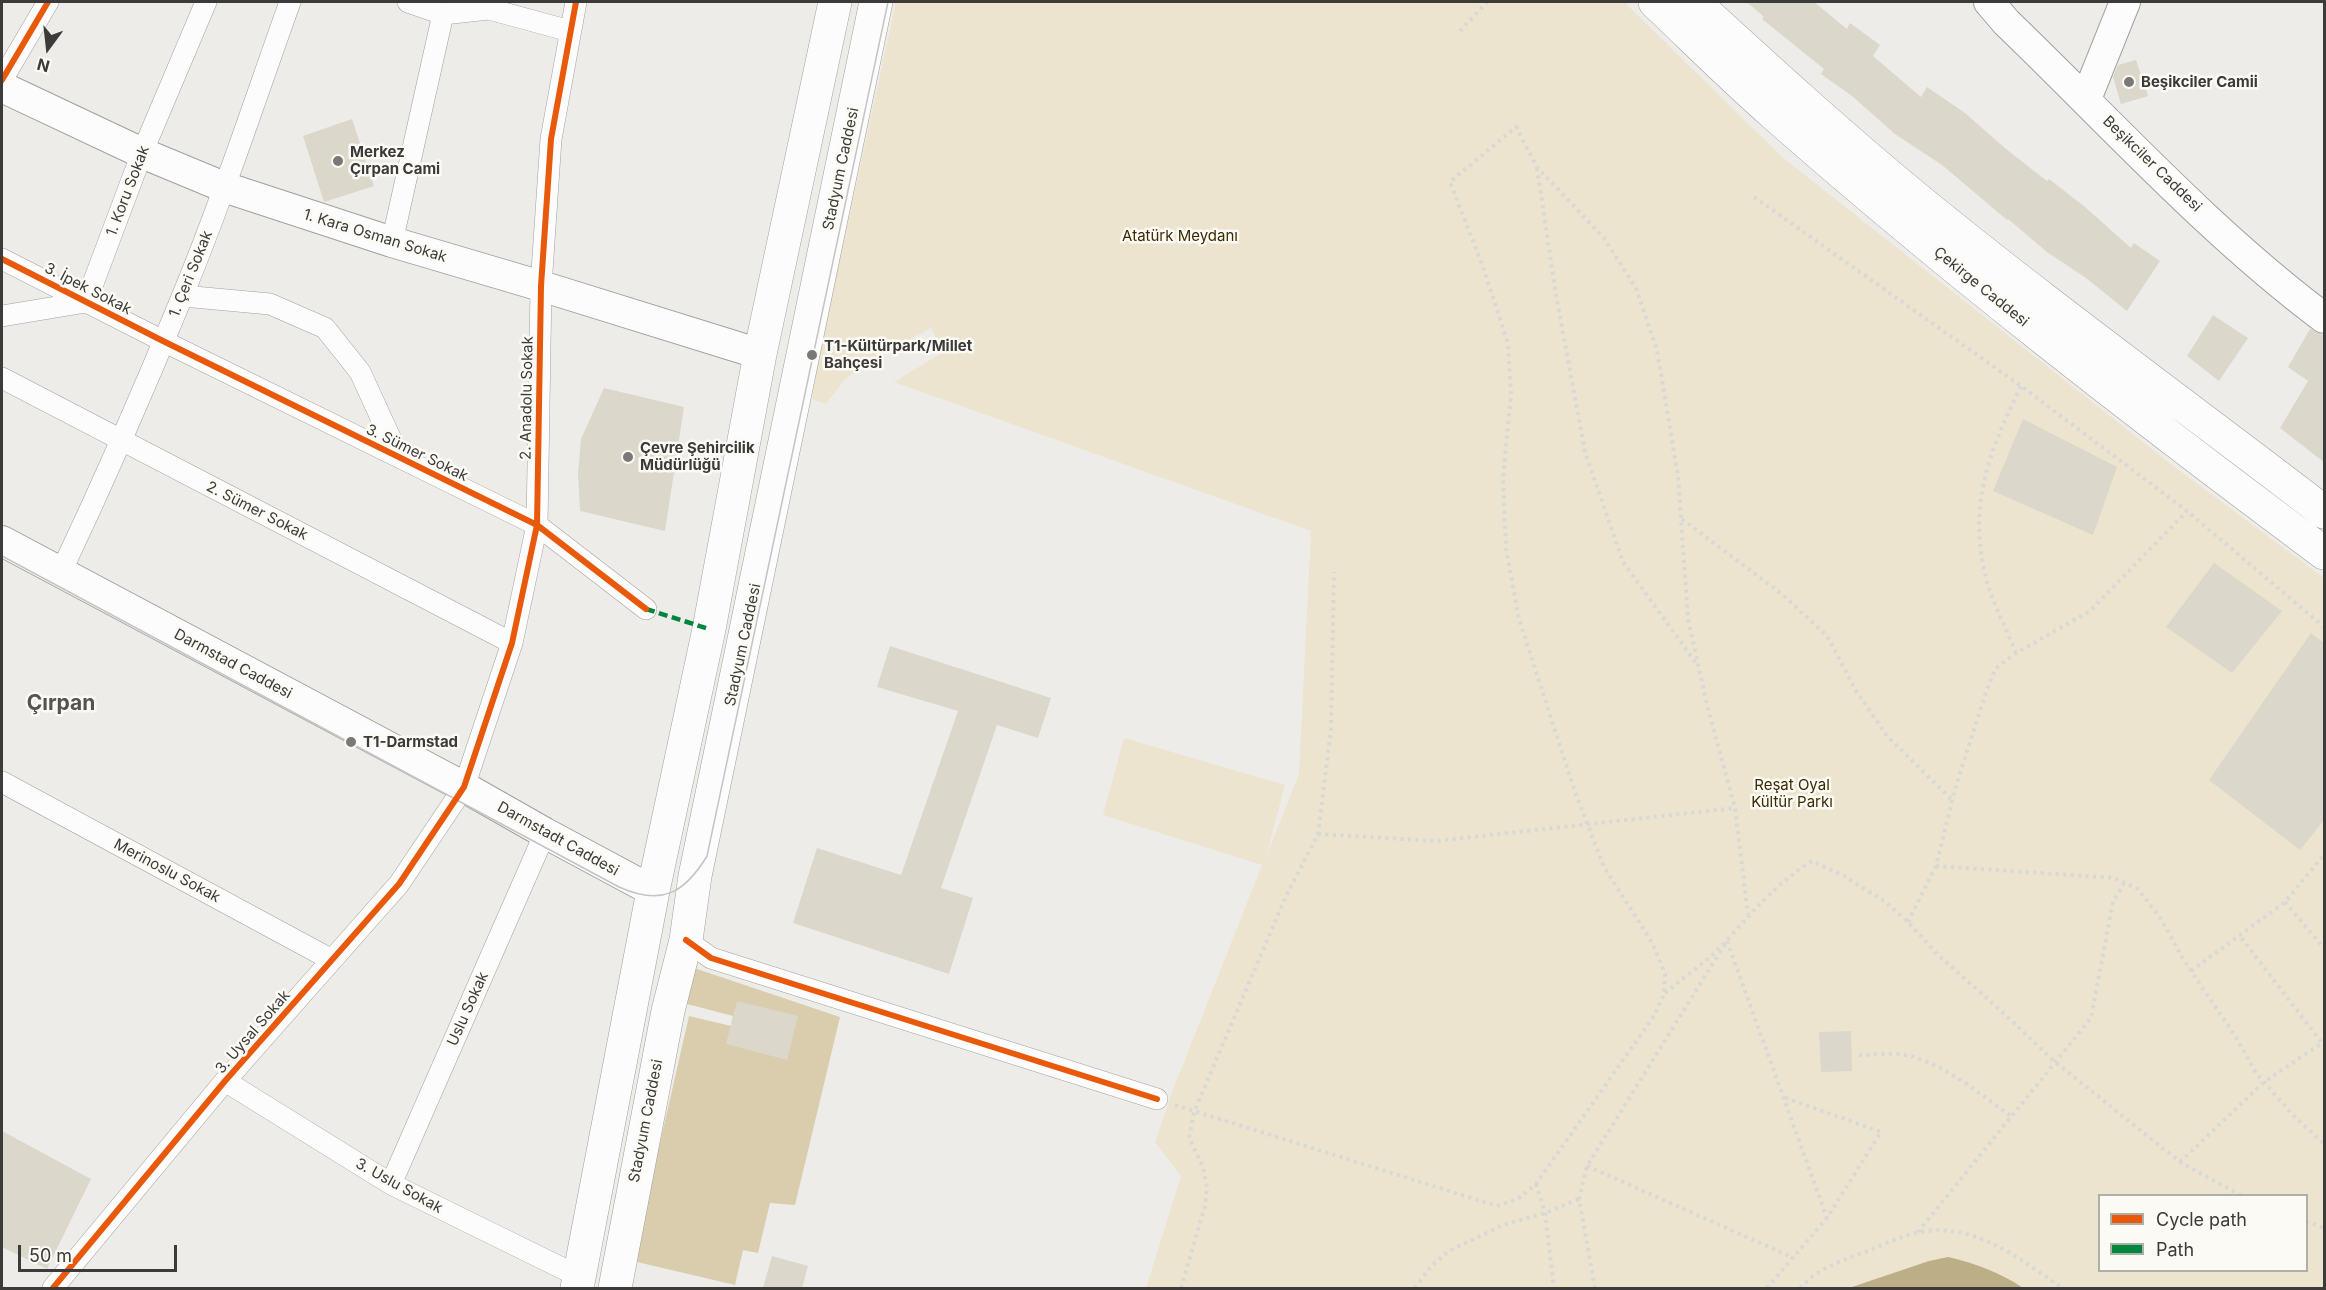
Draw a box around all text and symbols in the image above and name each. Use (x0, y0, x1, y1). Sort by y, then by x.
north arrow (18, 18, 78, 78)
text: N (35, 54, 52, 77)
place label: Beşikciler Camii (2141, 73, 2258, 91)
marker: Beşikciler Camii (2122, 75, 2136, 89)
street label: Stadyum Caddesi (819, 106, 863, 232)
street label: Beşikciler Caddesi (2099, 112, 2205, 216)
street label: 1. Koru Sokak (103, 143, 153, 239)
place label: Merkez Çırpan Cami (350, 143, 440, 178)
marker: Merkez Çırpan Cami (331, 154, 345, 168)
street label: 1. Kara Osman Sokak (301, 206, 449, 266)
park label: Atatürk Meydanı (1122, 227, 1238, 245)
street label: 1. Çeri Sokak (166, 228, 216, 320)
street label: Çekirge Caddesi (1930, 243, 2032, 331)
street label: 3. İpek Sokak (41, 259, 135, 319)
street label: 2. Anadolu Sokak (517, 336, 537, 460)
place label: T1-Kültürpark/Millet Bahçesi (824, 337, 972, 372)
marker: T1-Kültürpark/Millet Bahçesi (805, 348, 819, 362)
street label: 3. Sümer Sokak (363, 421, 471, 485)
place label: Çevre Şehircilik Müdürlüğü (640, 439, 755, 474)
marker: Çevre Şehircilik Müdürlüğü (621, 450, 635, 464)
street label: 2. Sümer Sokak (203, 478, 311, 544)
street label: Stadyum Caddesi (721, 582, 765, 708)
street label: Darmstad Caddesi (171, 625, 295, 703)
district label: Çırpan (27, 691, 95, 717)
place label: T1-Darmstad (363, 733, 458, 751)
marker: T1-Darmstad (344, 735, 358, 749)
park label: Reşat Oyal Kültür Parkı (1751, 776, 1833, 811)
street label: Darmstadt Caddesi (494, 798, 622, 880)
street label: Merinoslu Sokak (111, 835, 223, 907)
street label: Uslu Sokak (444, 969, 492, 1049)
street label: 3. Uysal Sokak (212, 987, 294, 1077)
street label: Stadyum Caddesi (625, 1058, 667, 1184)
street label: 3. Uslu Sokak (352, 1155, 446, 1217)
legend (2098, 1194, 2308, 1272)
text: Cycle path (2156, 1209, 2247, 1230)
scale bar (21, 1233, 180, 1271)
text: Path (2156, 1239, 2194, 1260)
text: 50 m (29, 1245, 72, 1266)

